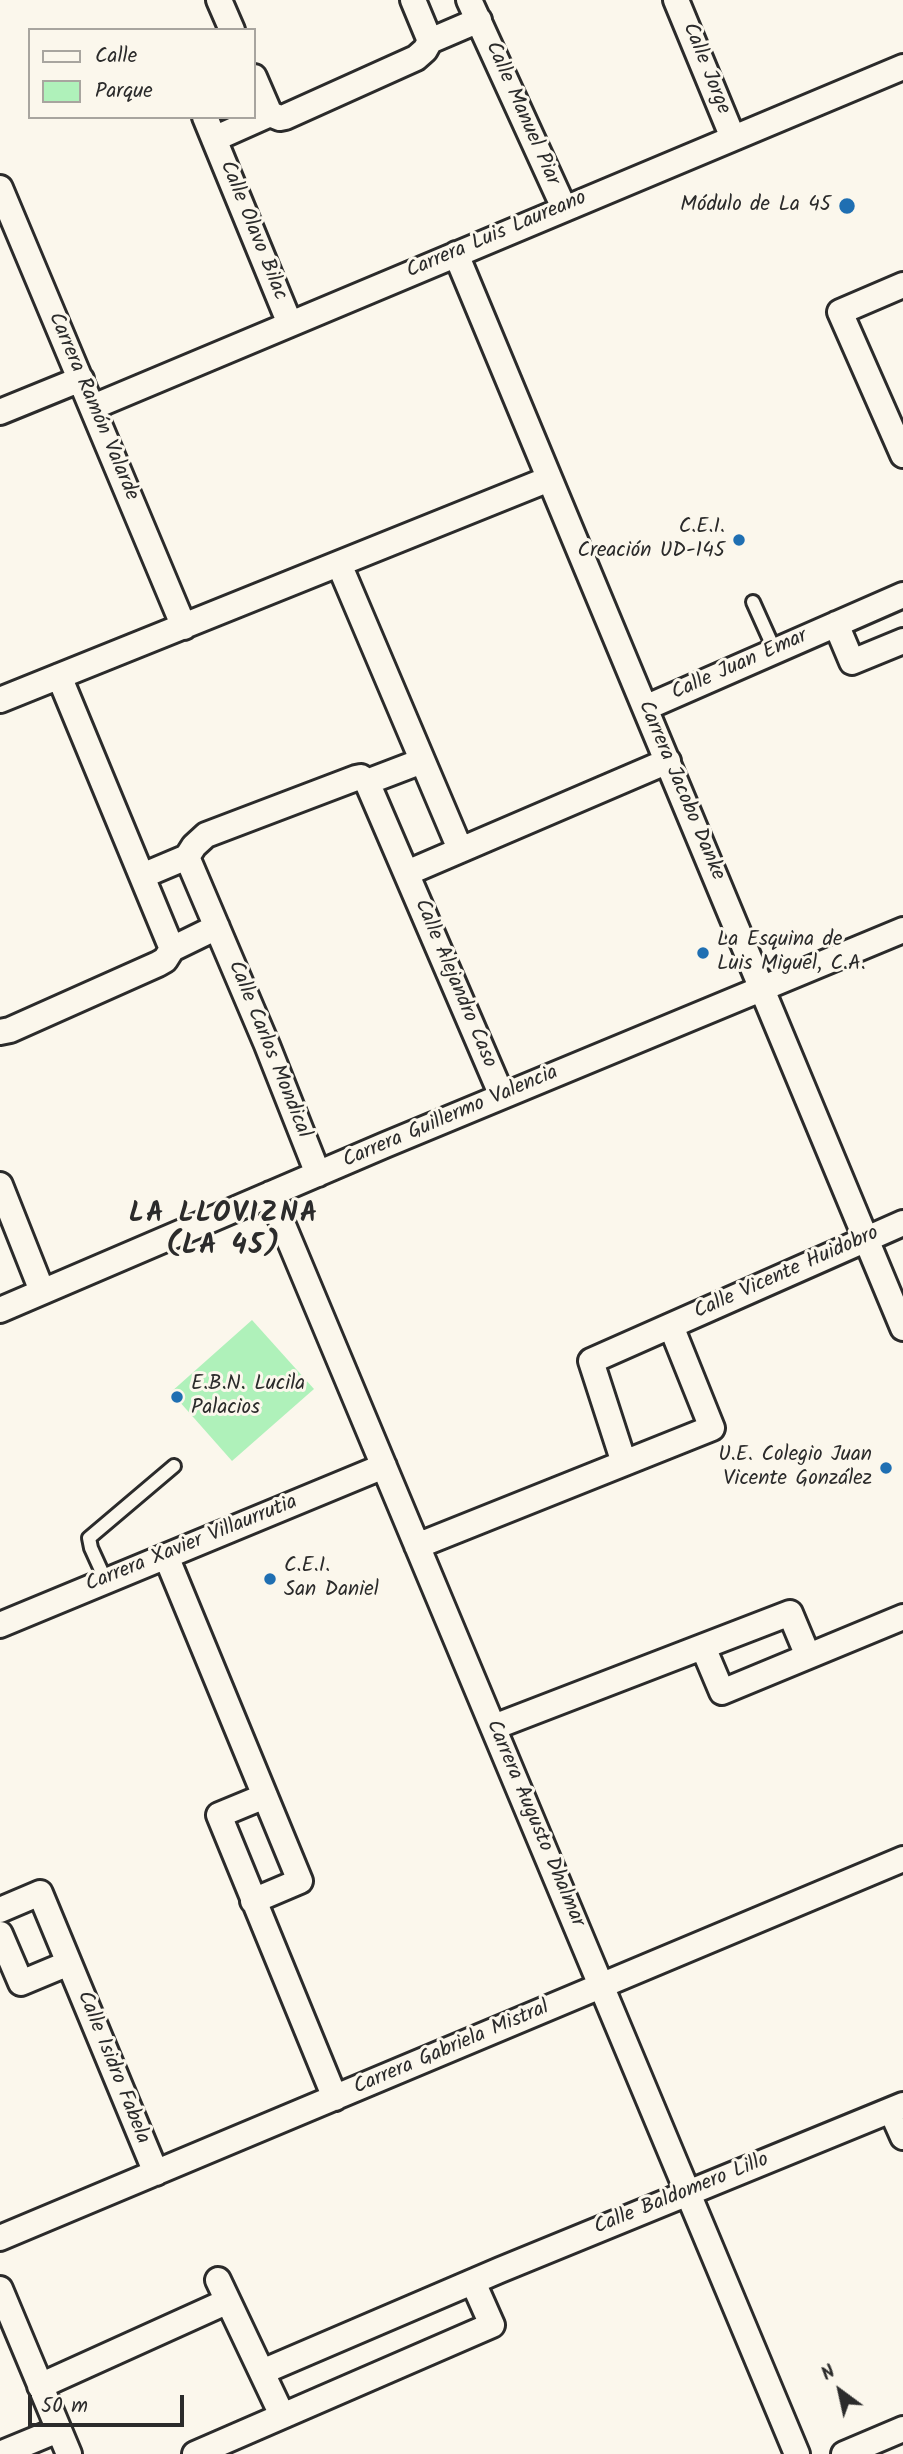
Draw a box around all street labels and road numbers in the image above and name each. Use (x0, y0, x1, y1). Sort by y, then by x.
street label: Calle Jorge (675, 20, 735, 118)
street label: Calle Manuel Piar (478, 38, 564, 190)
street label: Calle Olavo Bilac (213, 158, 291, 304)
street label: Carrera Luis Laureano (403, 187, 591, 285)
street label: Carrera Ramón Valarde (41, 309, 143, 505)
street label: Calle Juan Emar (668, 625, 812, 707)
street label: Carrera Jacobo Danke (631, 698, 729, 884)
street label: Calle Alejandro Caso (407, 896, 501, 1072)
street label: Calle Carlos Mondical (221, 958, 315, 1142)
street label: Carrera Guillermo Valencia (340, 1061, 562, 1175)
street label: Calle Vicente Huidobro (691, 1222, 883, 1326)
street label: Carrera Xavier Villaurrutia (82, 1491, 302, 1599)
street label: Carrera Augusto Dhalmar (479, 1717, 589, 1931)
street label: Calle Isidro Fabela (70, 1988, 154, 2148)
street label: Carrera Gabriela Mistral (350, 1996, 554, 2102)
street label: Calle Baldomero Lillo (591, 2148, 773, 2242)

